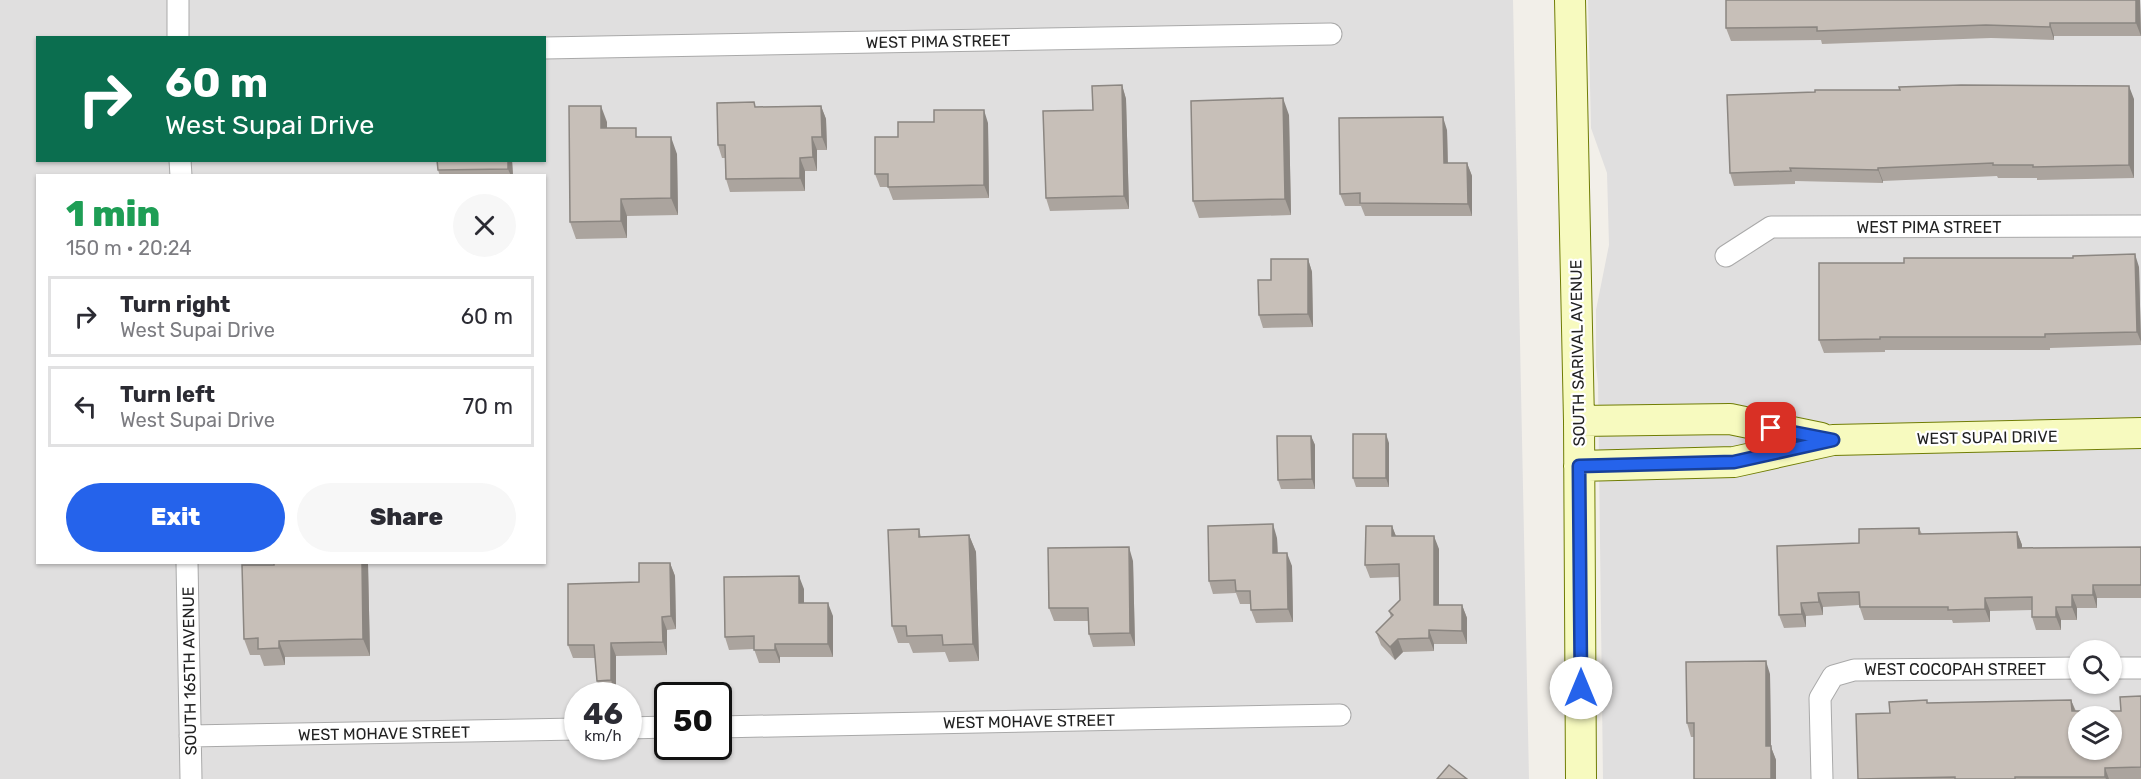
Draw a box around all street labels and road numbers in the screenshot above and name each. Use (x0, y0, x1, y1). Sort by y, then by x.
street label: WEST PIMA STREET (865, 31, 1011, 52)
street label: WEST PIMA STREET (1857, 218, 2001, 237)
street label: SOUTH SARIVAL AVENUE (1566, 260, 1589, 446)
street label: WEST SUPAI DRIVE (1916, 427, 2058, 448)
street label: SOUTH 165TH AVENUE (179, 586, 200, 756)
street label: WEST COCOPAH STREET (1864, 660, 2046, 679)
street label: WEST MOHAVE STREET (943, 710, 1115, 733)
street label: WEST MOHAVE STREET (298, 722, 470, 745)

